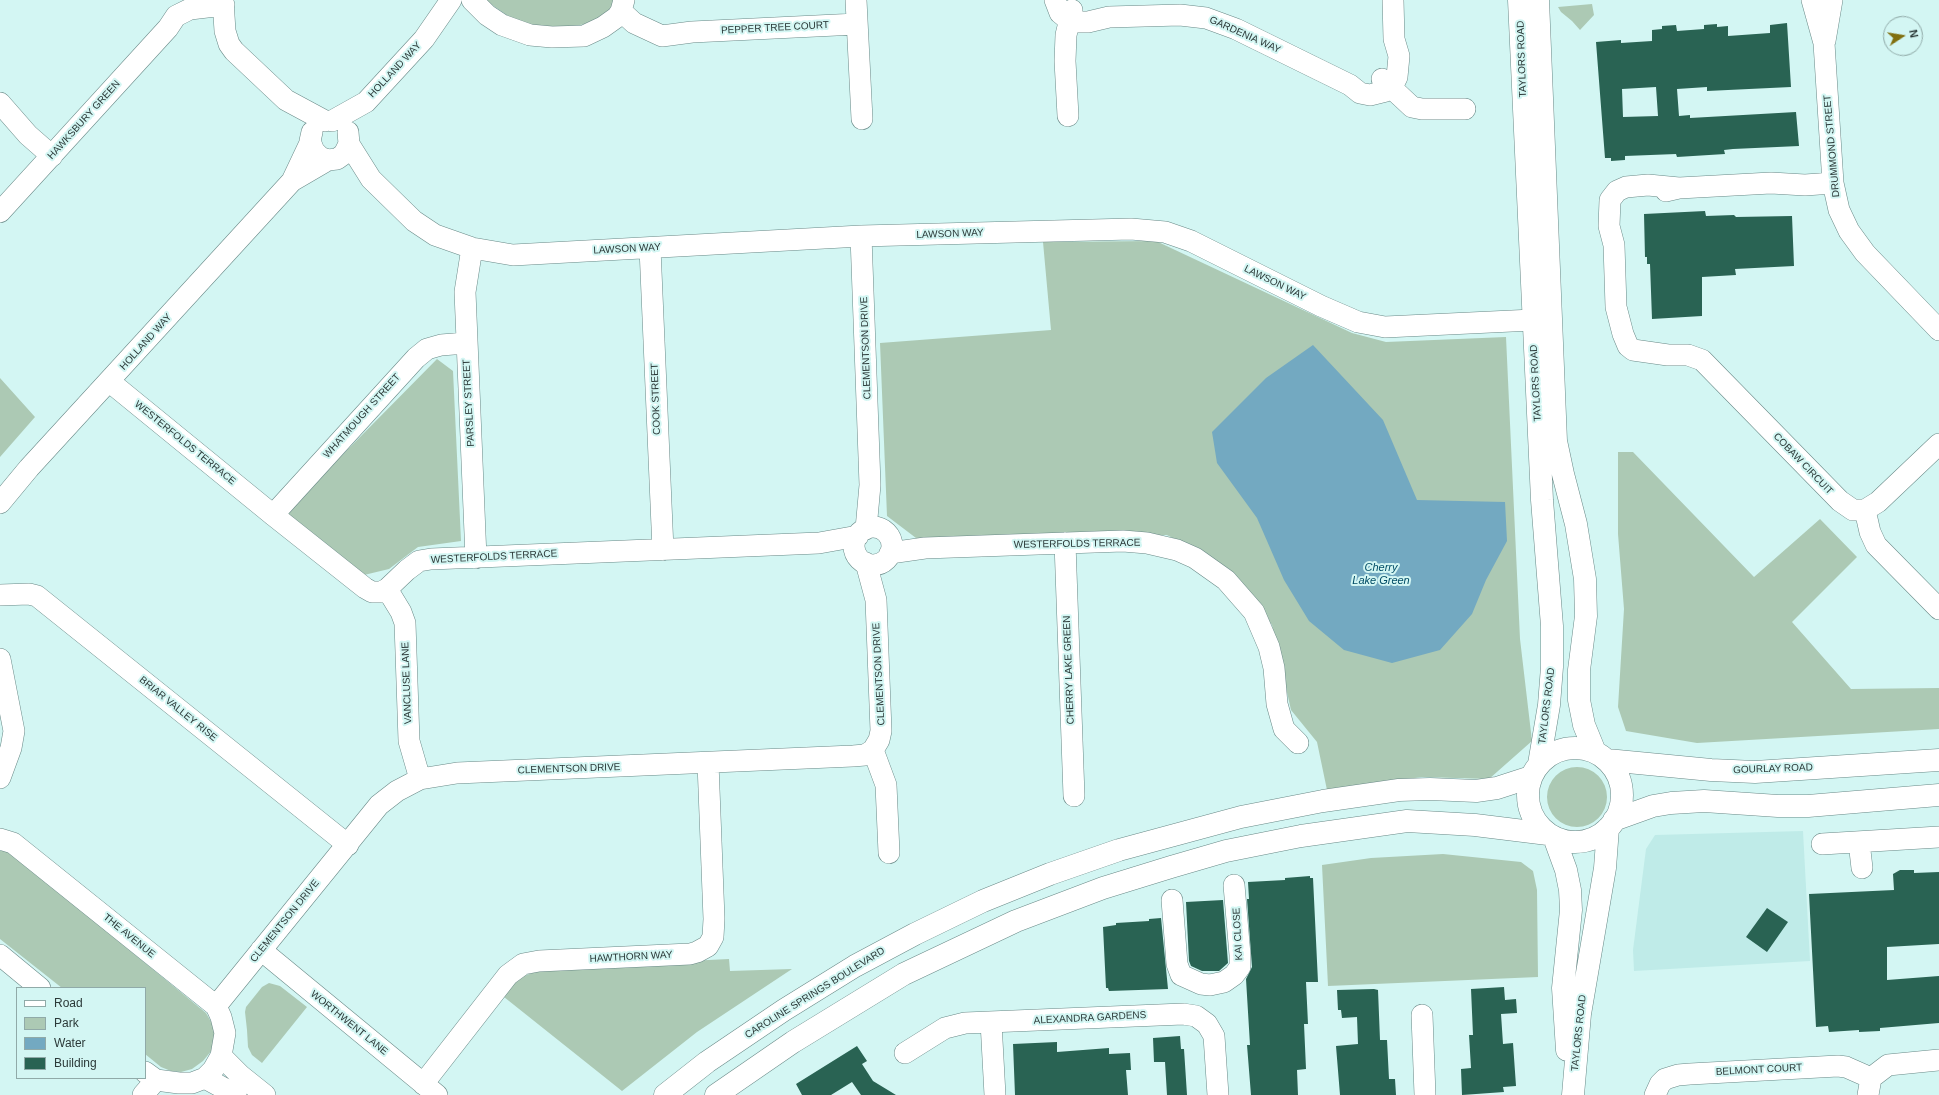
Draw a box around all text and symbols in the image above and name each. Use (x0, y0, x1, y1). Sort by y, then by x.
street label: GARDENIA WAY (1208, 14, 1282, 56)
north arrow (1883, 16, 1923, 56)
street label: PEPPER TREE COURT (721, 19, 829, 37)
street label: TAYLORS ROAD (1515, 20, 1529, 98)
text: N (1907, 29, 1920, 39)
street label: HOLLAND WAY (366, 40, 424, 100)
street label: HAWKSBURY GREEN (45, 78, 123, 162)
street label: DRUMMOND STREET (1822, 94, 1842, 198)
street label: LAWSON WAY (916, 227, 984, 241)
street label: LAWSON WAY (593, 241, 661, 257)
street label: LAWSON WAY (1242, 263, 1308, 303)
street label: CLEMENTSON DRIVE (858, 296, 874, 400)
street label: HOLLAND WAY (118, 311, 174, 373)
street label: TAYLORS ROAD (1528, 344, 1544, 422)
street label: PARSLEY STREET (461, 359, 477, 447)
street label: COOK STREET (649, 363, 663, 435)
street label: WHATMOUGH STREET (321, 371, 403, 461)
street label: WESTERFOLDS TERRACE (132, 398, 238, 488)
street label: COBAW CIRCUIT (1771, 431, 1835, 497)
street label: WESTERFOLDS TERRACE (1014, 537, 1140, 551)
street label: WESTERFOLDS TERRACE (430, 548, 558, 566)
water label: Cherry Lake Green (1352, 561, 1410, 587)
street label: CHERRY LAKE GREEN (1061, 615, 1077, 725)
street label: CLEMENTSON DRIVE (870, 622, 888, 726)
street label: VANCLUSE LANE (400, 642, 414, 724)
street label: TAYLORS ROAD (1536, 667, 1558, 745)
street label: BRIAR VALLEY RISE (137, 674, 219, 744)
street label: CLEMENTSON DRIVE (517, 761, 621, 777)
street label: GOURLAY ROAD (1733, 762, 1813, 776)
street label: CLEMENTSON DRIVE (248, 877, 322, 965)
street label: KAI CLOSE (1231, 907, 1245, 961)
street label: THE AVENUE (101, 911, 157, 961)
street label: CAROLINE SPRINGS BOULEVARD (743, 945, 887, 1041)
street label: HAWTHORN WAY (589, 949, 673, 965)
legend (16, 987, 146, 1079)
street label: WORTHWENT LANE (308, 988, 390, 1058)
street label: TAYLORS ROAD (1569, 994, 1589, 1072)
text: Road (54, 996, 83, 1010)
street label: ALEXANDRA GARDENS (1033, 1009, 1147, 1027)
text: Park (54, 1016, 79, 1030)
text: Water (54, 1036, 86, 1050)
text: Building (54, 1056, 97, 1070)
street label: BELMONT COURT (1716, 1062, 1802, 1078)

